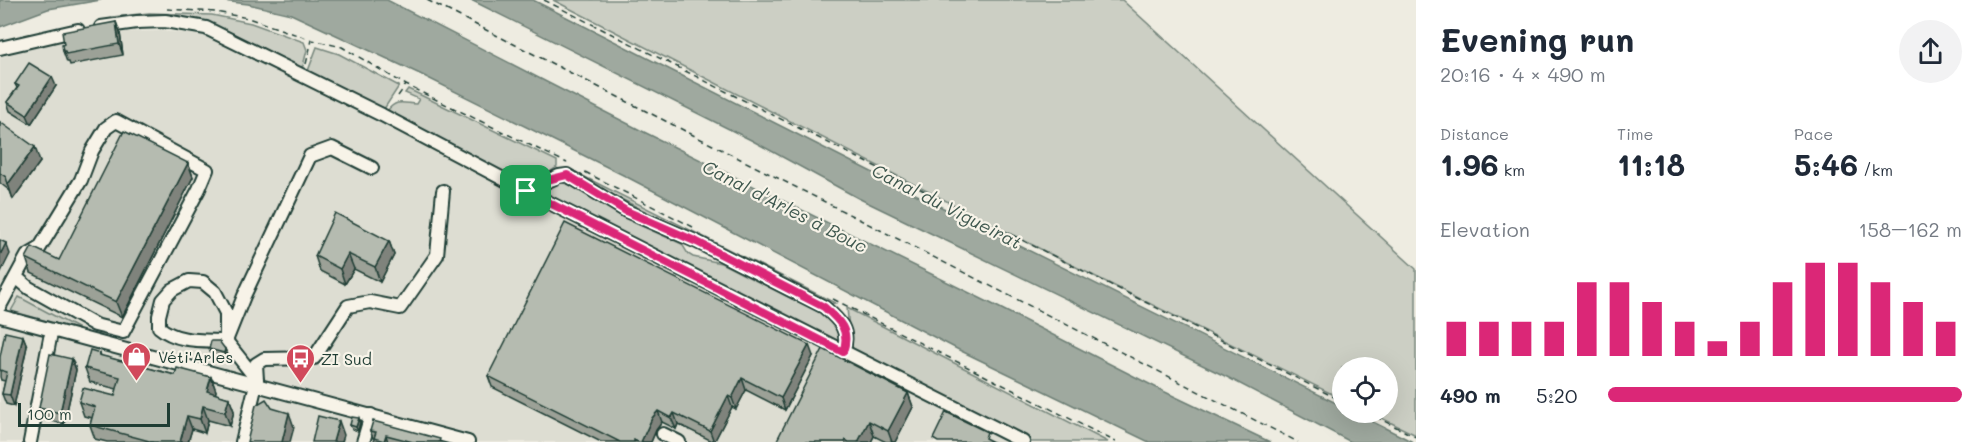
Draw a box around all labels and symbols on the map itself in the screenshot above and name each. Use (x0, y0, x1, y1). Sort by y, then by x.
water label: Canal d'Arles à Bouc (699, 154, 871, 258)
water label: Canal du Vigueirat (868, 158, 1026, 254)
pin (500, 165, 551, 216)
shop icon: Véti'Arles (121, 340, 153, 382)
bus stop icon: ZI Sud (284, 342, 316, 384)
place label: Véti'Arles (158, 346, 233, 367)
place label: ZI Sud (321, 348, 372, 369)
scale bar (18, 400, 170, 428)

